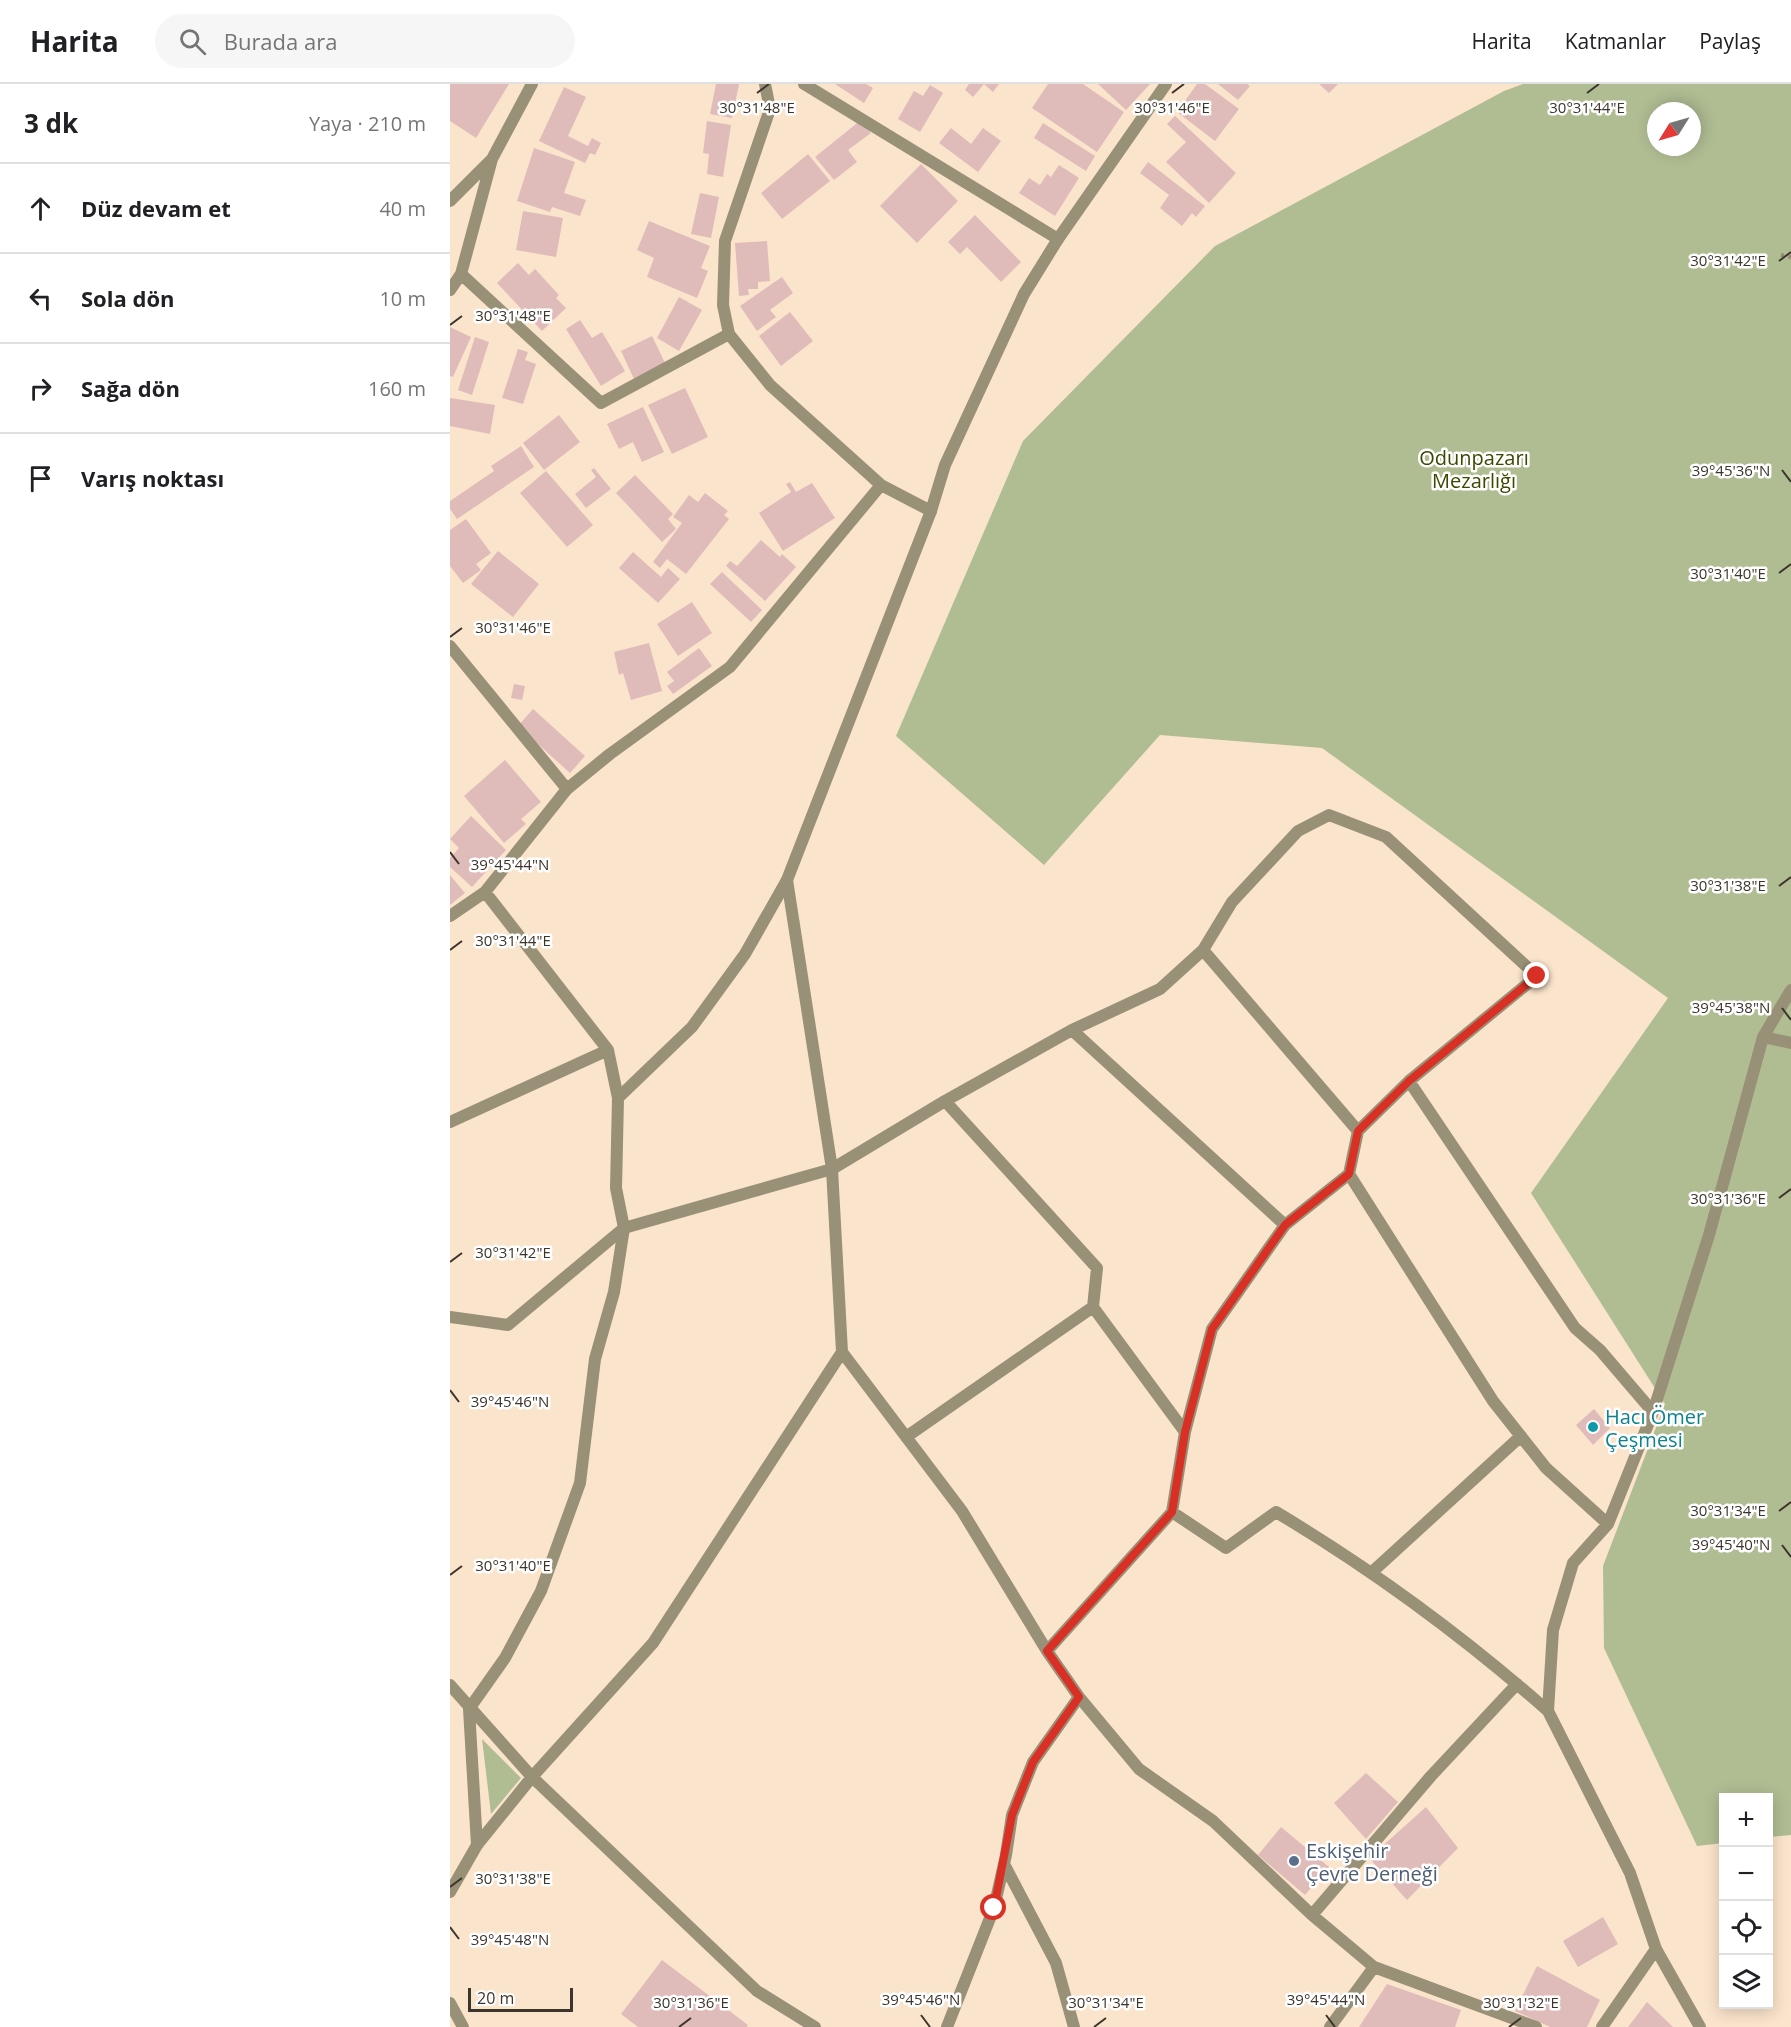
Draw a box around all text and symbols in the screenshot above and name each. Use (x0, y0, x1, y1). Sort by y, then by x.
search box (155, 14, 575, 68)
text: Harita (30, 22, 119, 60)
icon: search (176, 25, 209, 58)
text: Burada ara (224, 26, 337, 56)
text: Harita (1471, 27, 1532, 55)
text: Katmanlar (1565, 27, 1666, 55)
text: Paylaş (1699, 27, 1761, 55)
text: 30°31'48"E (719, 97, 795, 117)
text: 30°31'46"E (1134, 97, 1210, 117)
text: 30°31'44"E (1549, 97, 1625, 117)
north arrow (1647, 102, 1701, 156)
text: 3 dk (24, 105, 78, 141)
text: Yaya · 210 m (309, 110, 426, 137)
icon: ahead (24, 192, 57, 225)
text: Düz devam et (81, 193, 231, 223)
text: 40 m (379, 195, 426, 222)
text: 30°31'42"E (1690, 250, 1766, 270)
icon: left (24, 282, 57, 315)
text: Sola dön (81, 283, 174, 313)
text: 10 m (379, 285, 426, 312)
text: 30°31'48"E (475, 305, 551, 325)
icon: right (24, 372, 57, 405)
text: Sağa dön (81, 373, 180, 403)
text: 160 m (368, 375, 426, 402)
park label: Odunpazarı Mezarlığı (1419, 444, 1529, 494)
text: 39°45'36"N (1692, 460, 1770, 480)
icon: arrive (24, 462, 57, 495)
text: Varış noktası (81, 463, 224, 493)
text: 30°31'40"E (1690, 563, 1766, 583)
text: 30°31'46"E (475, 617, 551, 637)
text: 39°45'44"N (471, 854, 549, 874)
text: 30°31'38"E (1690, 875, 1766, 895)
text: 30°31'44"E (475, 930, 551, 950)
route end (1523, 962, 1549, 988)
text: 39°45'38"N (1692, 997, 1770, 1017)
text: 30°31'36"E (1690, 1188, 1766, 1208)
text: 30°31'42"E (475, 1242, 551, 1262)
text: 39°45'46"N (471, 1391, 549, 1411)
place label: Hacı Ömer Çeşmesi (1605, 1403, 1704, 1453)
marker: Hacı Ömer Çeşmesi (1586, 1420, 1600, 1434)
text: 30°31'34"E (1690, 1500, 1766, 1520)
text: 39°45'40"N (1692, 1534, 1770, 1554)
text: 30°31'40"E (475, 1555, 551, 1575)
map controls (1719, 1793, 1773, 2009)
button: + (1719, 1793, 1773, 1847)
place label: Eskişehir Çevre Derneği (1306, 1837, 1438, 1887)
button: − (1719, 1847, 1773, 1901)
marker: Eskişehir Çevre Derneği (1287, 1854, 1301, 1868)
text: 30°31'38"E (475, 1868, 551, 1888)
route start (980, 1894, 1006, 1920)
button: locate (1719, 1901, 1773, 1955)
text: 39°45'48"N (471, 1929, 549, 1949)
button: layers (1719, 1955, 1773, 2009)
scale bar (468, 1985, 573, 2012)
text: 20 m (477, 1987, 514, 2009)
text: 39°45'46"N (882, 1989, 960, 2009)
text: 39°45'44"N (1287, 1989, 1365, 2009)
text: 30°31'36"E (653, 1992, 729, 2012)
text: 30°31'34"E (1068, 1992, 1144, 2012)
text: 30°31'32"E (1483, 1992, 1559, 2012)

